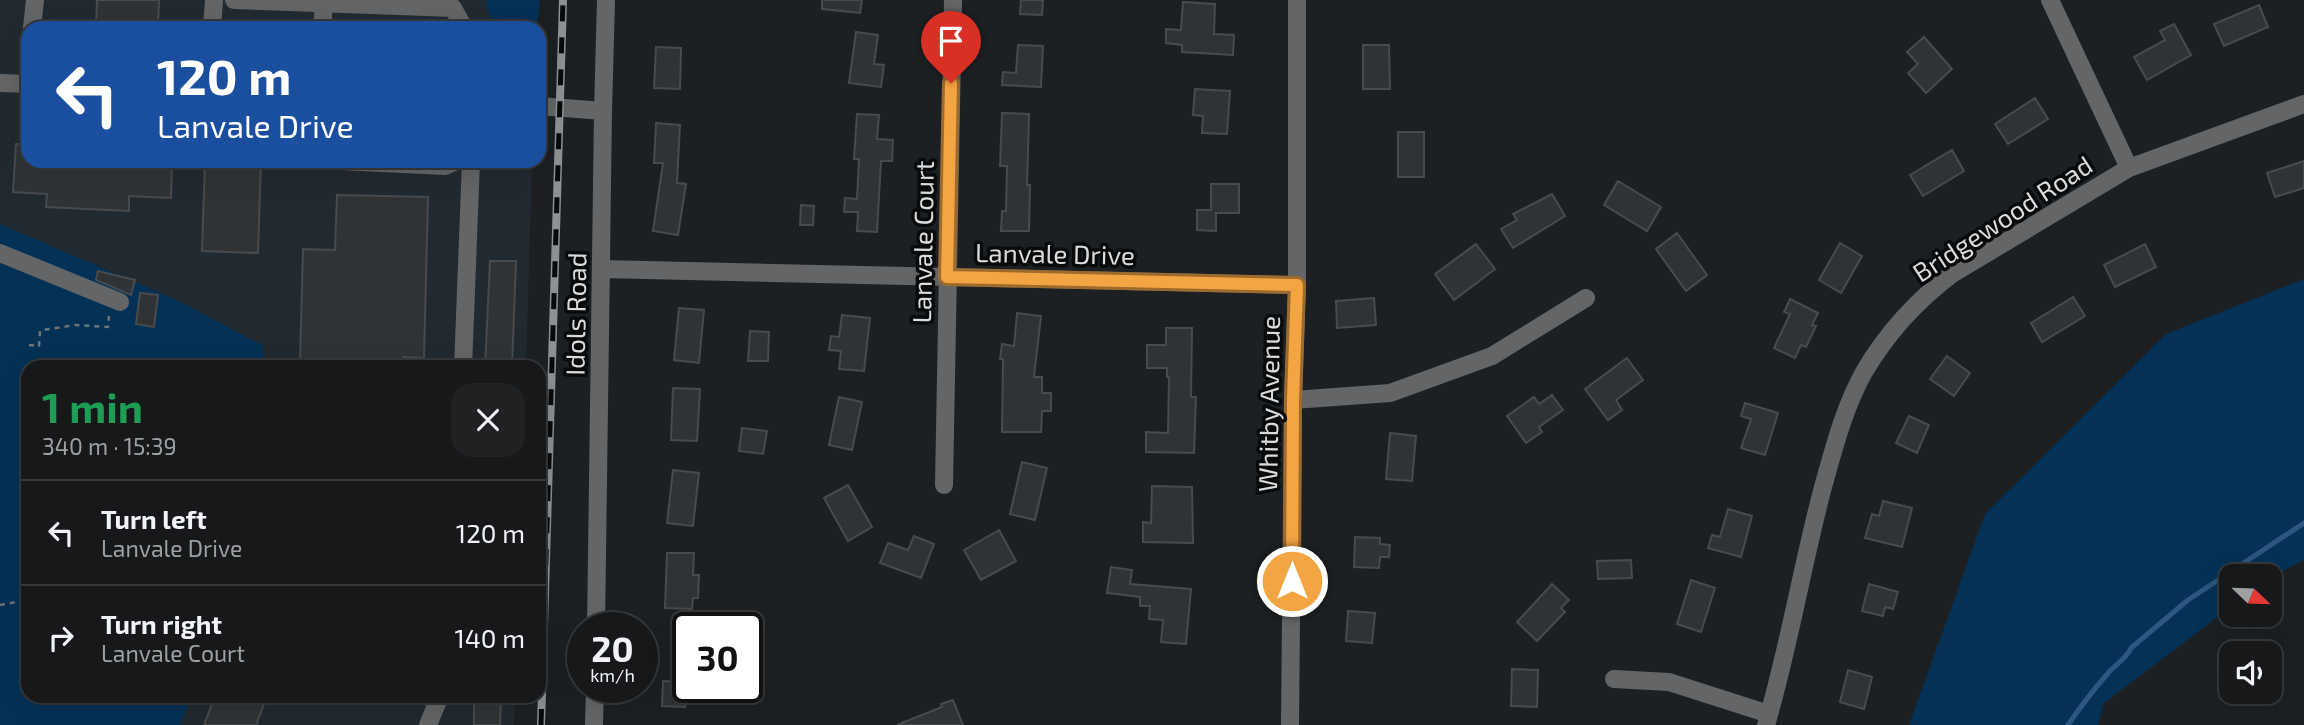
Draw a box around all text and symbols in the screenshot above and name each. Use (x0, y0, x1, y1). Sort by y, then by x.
pin (921, 11, 981, 83)
icon: arrive (932, 22, 970, 60)
text: 120 m (157, 46, 291, 105)
icon: left (42, 49, 133, 140)
text: Lanvale Drive (157, 106, 354, 144)
street label: Bridgewood Road (1906, 148, 2098, 288)
street label: Lanvale Court (905, 160, 939, 324)
street label: Lanvale Drive (975, 236, 1135, 270)
street label: Idols Road (558, 252, 592, 376)
street label: Whitby Avenue (1251, 316, 1285, 492)
text: 1 min (42, 381, 143, 431)
button: close (451, 383, 525, 457)
text: 340 m · 15:39 (42, 432, 177, 460)
text: Turn left (101, 503, 207, 534)
icon: left (42, 514, 80, 552)
text: 120 m (456, 517, 525, 548)
text: Lanvale Drive (101, 534, 242, 562)
position arrow (1255, 544, 1329, 618)
north arrow (2219, 564, 2282, 626)
map controls (2219, 564, 2282, 704)
text: Turn right (101, 608, 222, 639)
speed limit sign: 30 (672, 612, 763, 703)
icon: right (42, 619, 80, 657)
text: 140 m (454, 622, 525, 653)
text: 20 (591, 627, 634, 669)
text: Lanvale Court (101, 639, 245, 667)
button: sound (2219, 641, 2282, 704)
text: km/h (590, 664, 635, 686)

